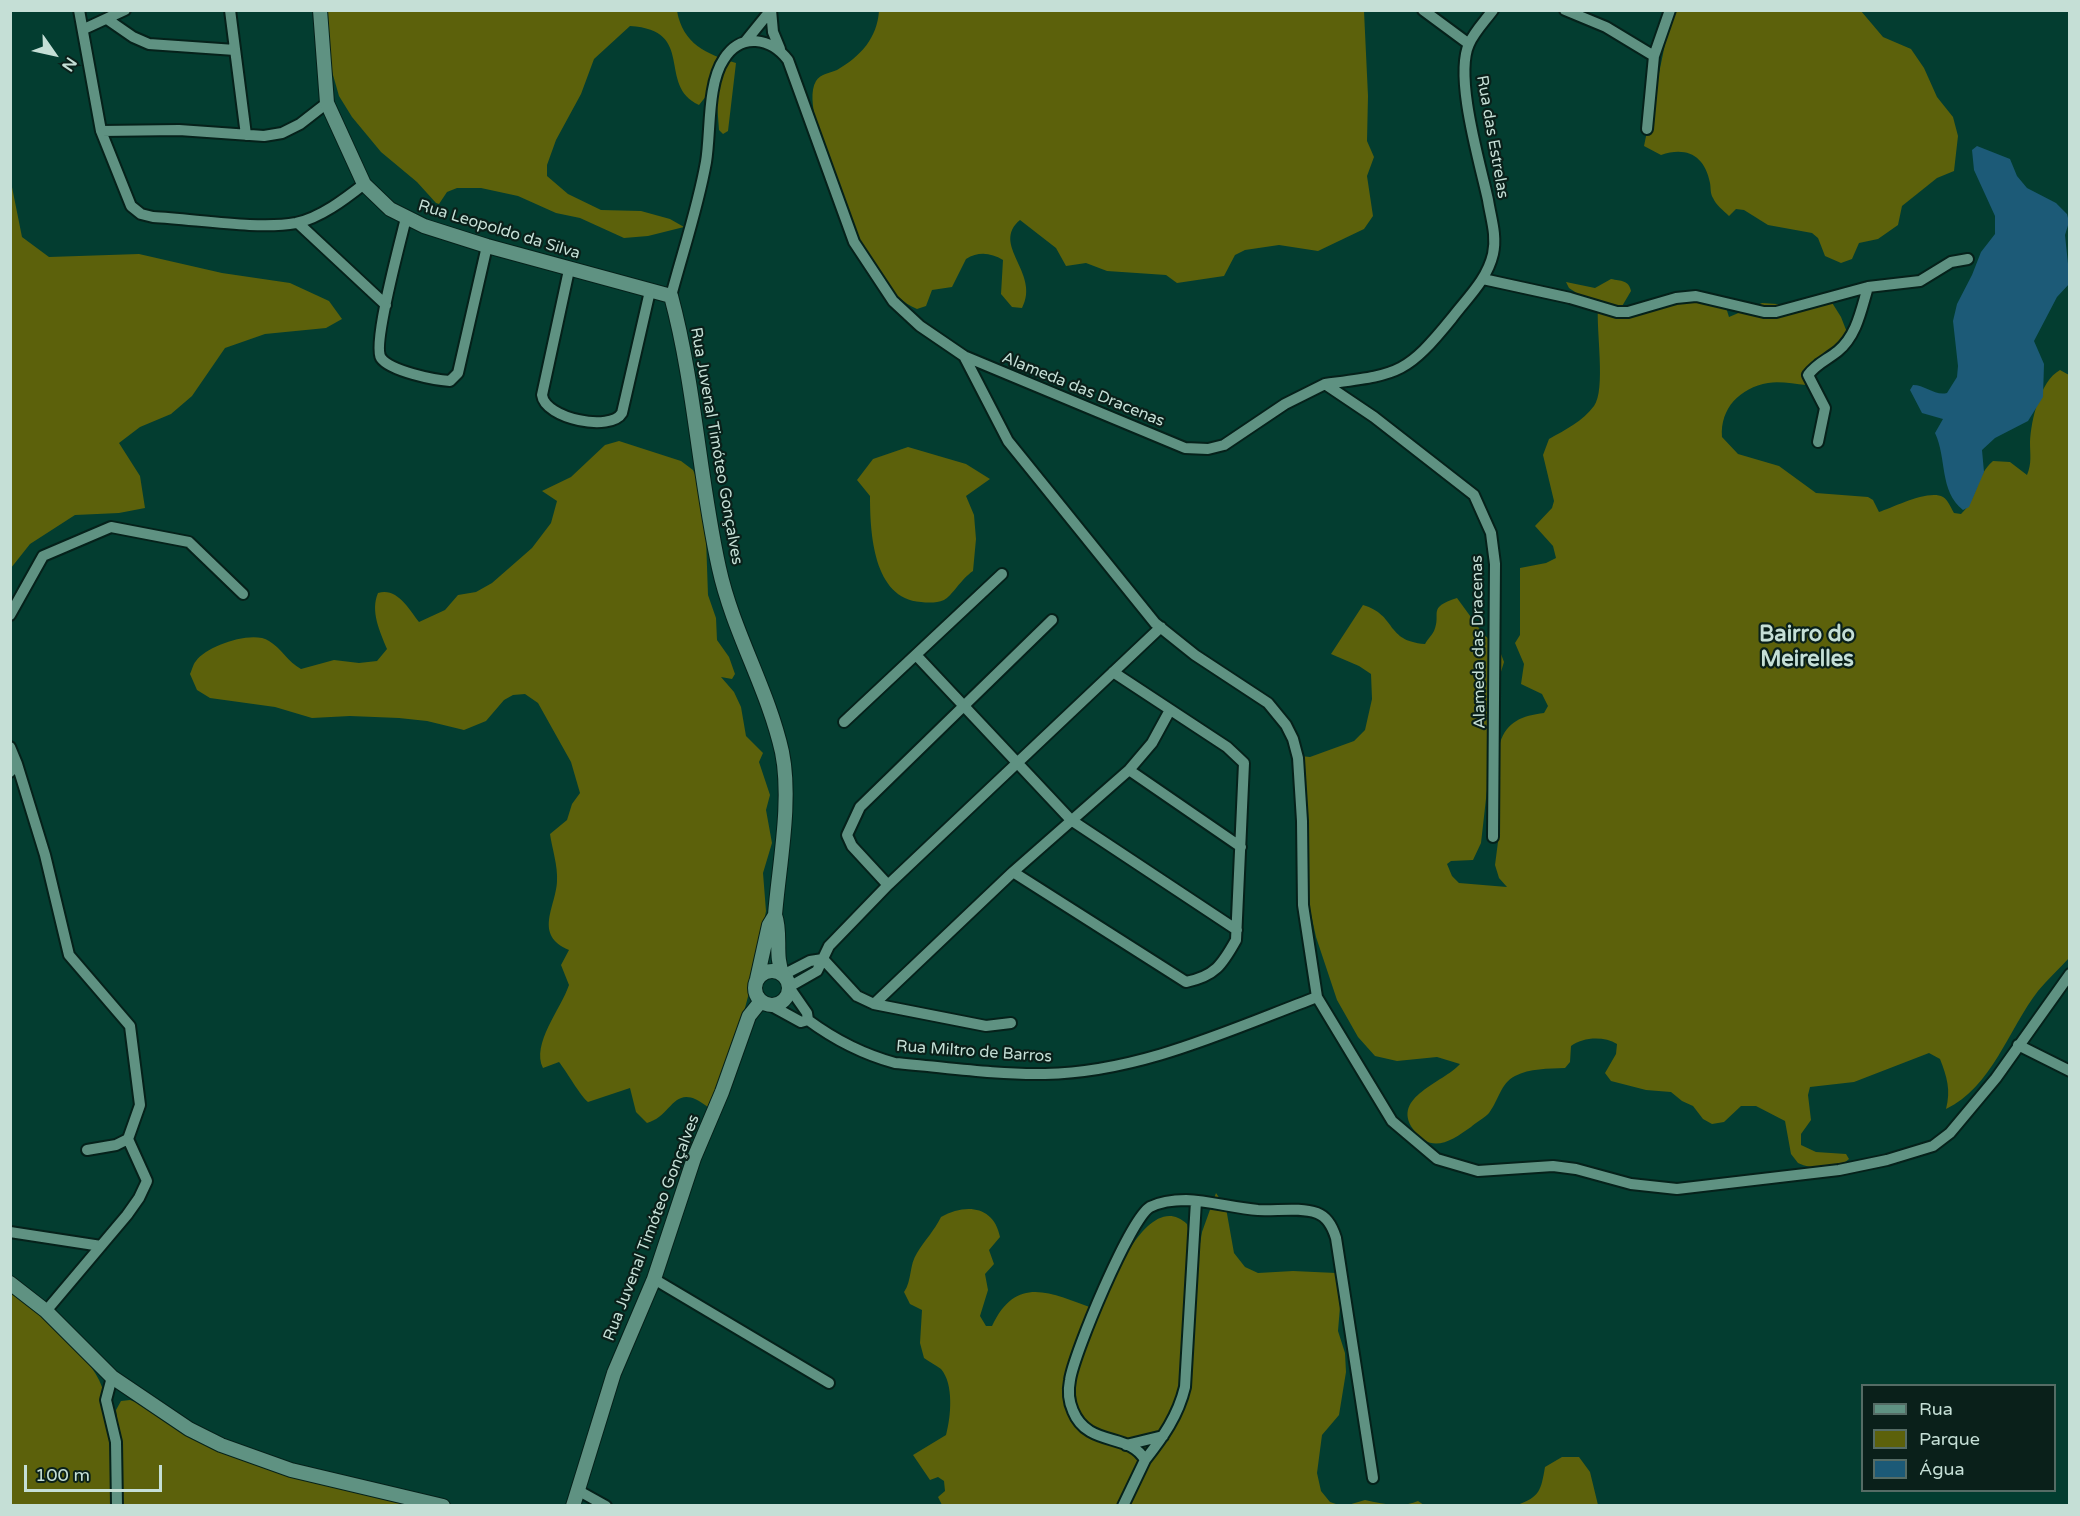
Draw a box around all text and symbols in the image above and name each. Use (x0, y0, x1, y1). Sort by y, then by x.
north arrow (24, 24, 84, 84)
text: N (57, 53, 81, 75)
street label: Rua das Estrelas (1472, 74, 1512, 200)
street label: Rua Leopoldo da Silva (416, 196, 582, 264)
street label: Rua Juvenal Timóteo Gonçalves (686, 326, 746, 566)
street label: Alameda das Dracenas (999, 349, 1167, 431)
street label: Alameda das Dracenas (1468, 555, 1490, 729)
district label: Bairro do Meirelles (1759, 622, 1855, 674)
street label: Rua Miltro de Barros (895, 1037, 1053, 1067)
street label: Rua Juvenal Timóteo Gonçalves (600, 1112, 704, 1344)
legend (1861, 1384, 2056, 1492)
text: Rua (1919, 1398, 1953, 1420)
text: Parque (1919, 1428, 1980, 1450)
scale bar (27, 1453, 165, 1491)
text: Água (1919, 1458, 1965, 1480)
text: 100 m (35, 1464, 90, 1486)

